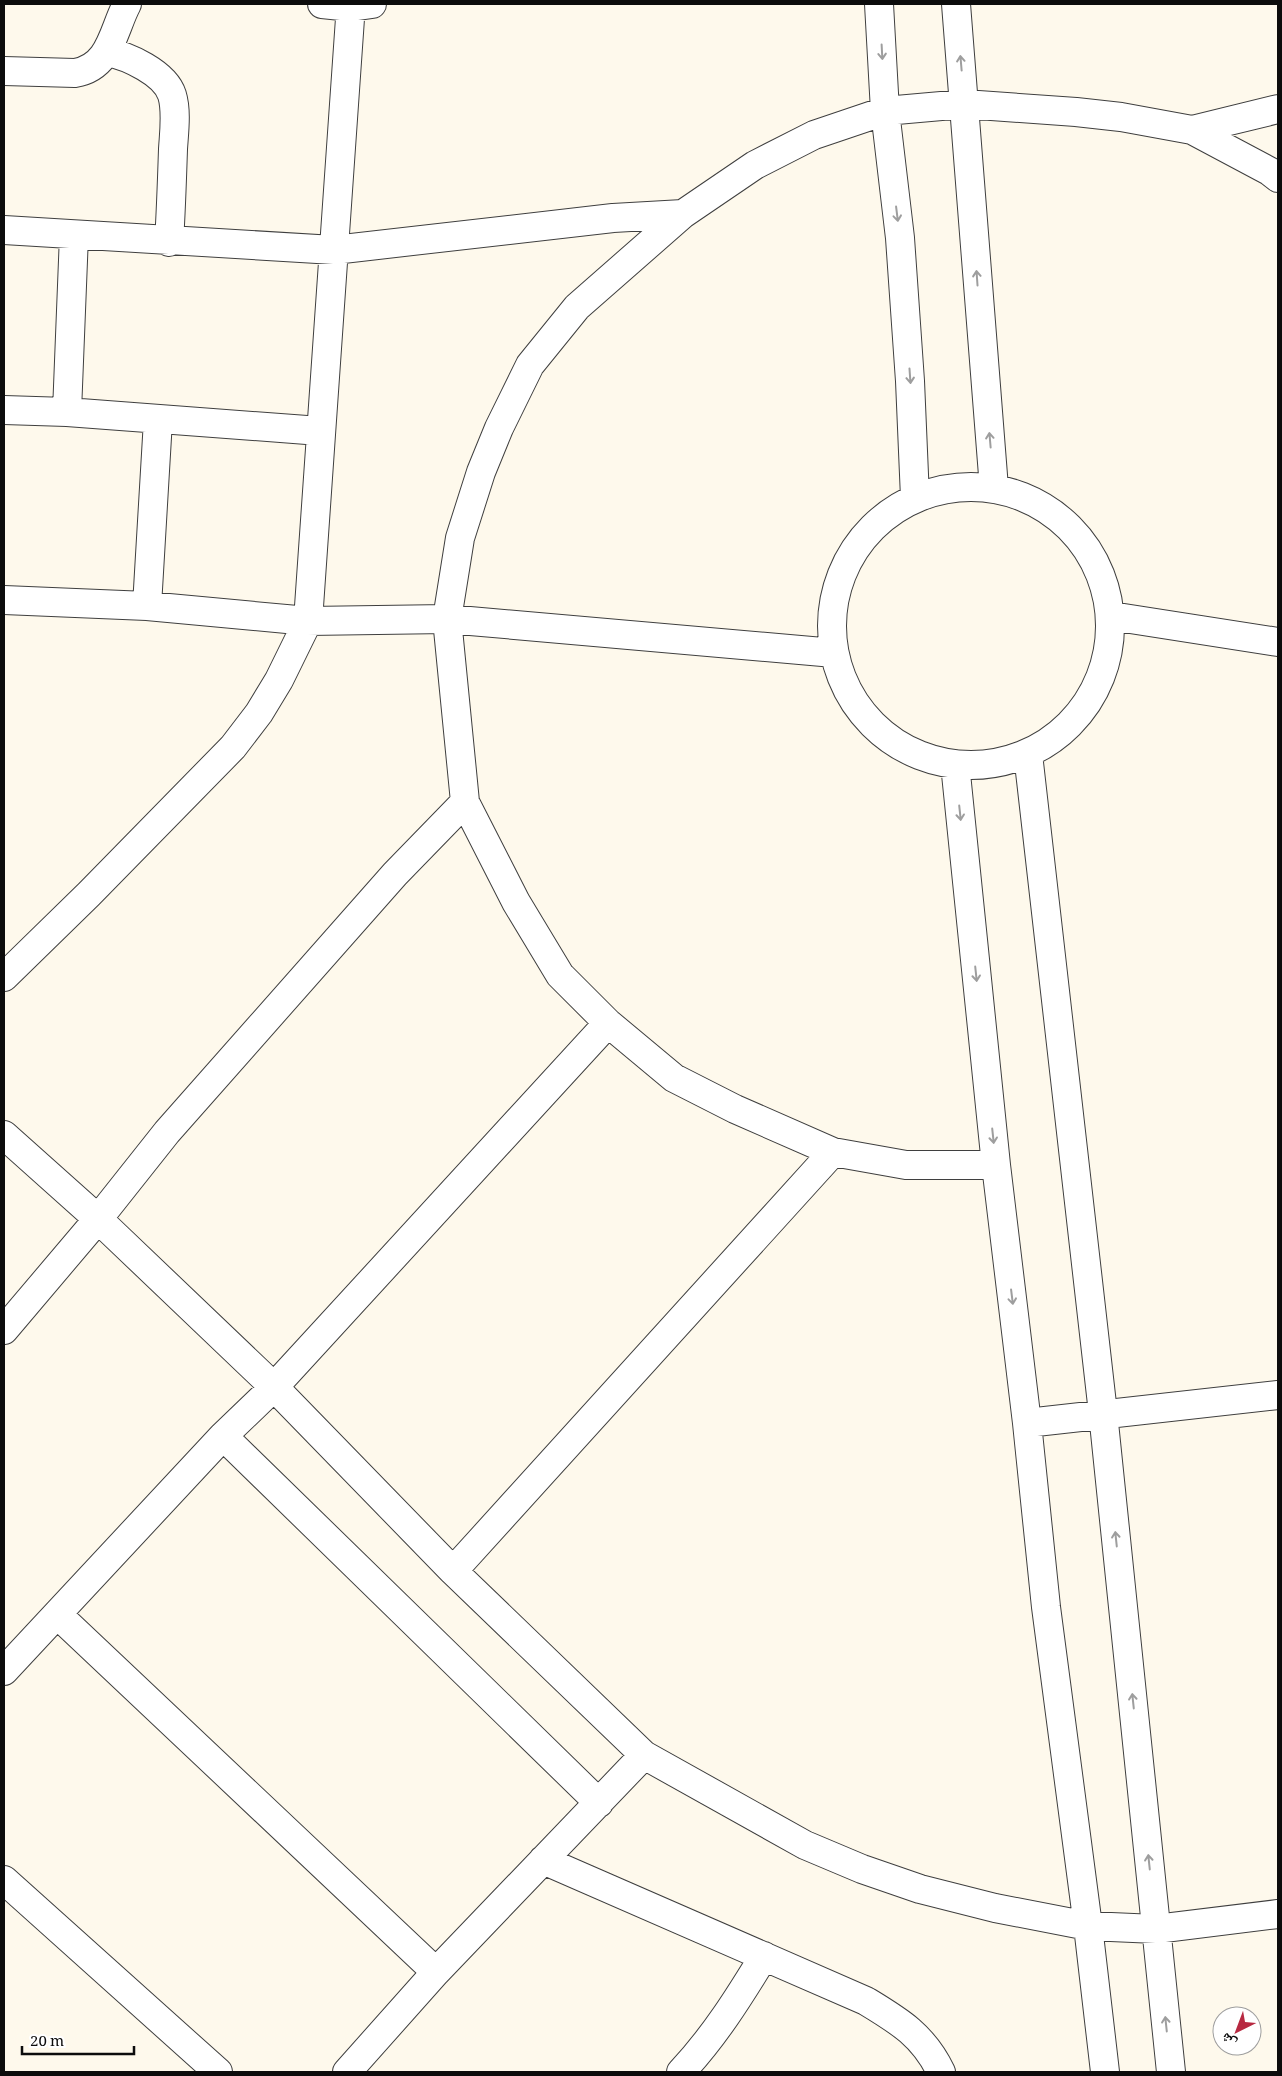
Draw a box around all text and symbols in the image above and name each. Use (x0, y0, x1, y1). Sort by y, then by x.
one-way arrow (877, 44, 886, 60)
one-way arrow (956, 55, 966, 71)
one-way arrow (892, 206, 902, 222)
one-way arrow (973, 270, 982, 286)
one-way arrow (905, 368, 914, 384)
one-way arrow (986, 432, 995, 448)
one-way arrow (955, 804, 964, 820)
one-way arrow (971, 966, 981, 982)
one-way arrow (988, 1128, 998, 1144)
one-way arrow (1007, 1289, 1017, 1305)
one-way arrow (1111, 1531, 1121, 1547)
one-way arrow (1128, 1693, 1138, 1709)
one-way arrow (1145, 1854, 1154, 1870)
north arrow (1212, 2006, 1262, 2056)
one-way arrow (1161, 2016, 1171, 2032)
scale bar (22, 2024, 135, 2056)
text: ش (1216, 2025, 1243, 2053)
text: 20 m (30, 2030, 64, 2056)

